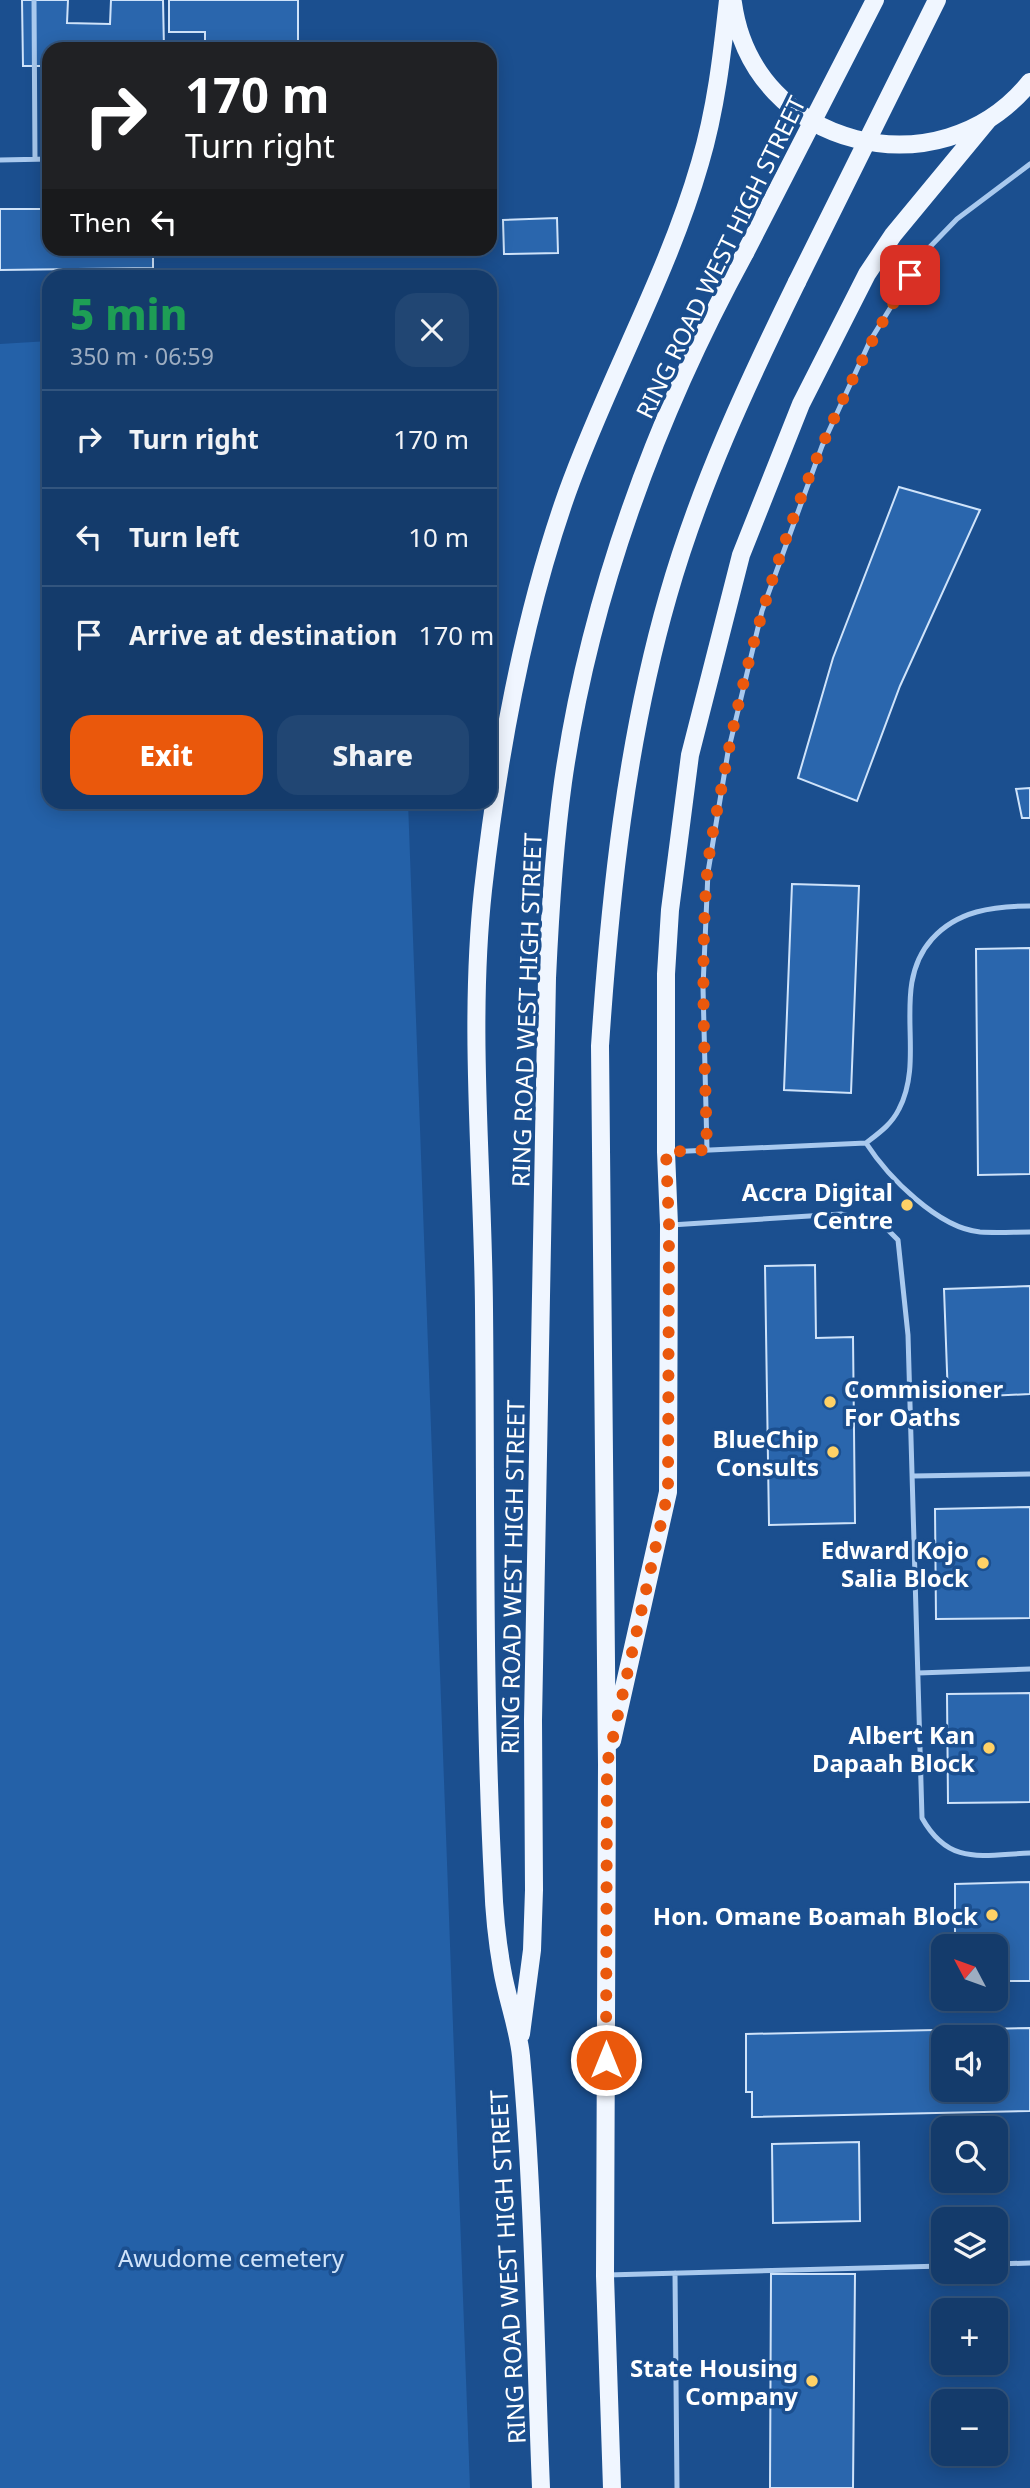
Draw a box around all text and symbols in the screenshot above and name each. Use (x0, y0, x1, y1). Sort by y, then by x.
text: 170 m (185, 61, 330, 127)
icon: right (70, 70, 161, 161)
street label: RING ROAD WEST HIGH STREET (627, 90, 813, 424)
text: Turn right (185, 124, 335, 167)
icon: left (145, 203, 183, 241)
text: Then (70, 204, 131, 240)
pin (880, 245, 940, 305)
icon: arrive (891, 256, 929, 294)
text: 5 min (70, 285, 187, 342)
button: close (395, 293, 469, 367)
text: 350 m · 06:59 (70, 340, 214, 372)
icon: right (70, 420, 108, 458)
text: Turn right (129, 421, 259, 457)
text: 170 m (393, 421, 469, 457)
icon: left (70, 518, 108, 556)
text: Turn left (129, 519, 240, 555)
text: 10 m (408, 519, 469, 555)
icon: arrive (70, 616, 108, 654)
text: Arrive at destination (129, 617, 398, 653)
text: 170 m (419, 617, 494, 653)
button: Exit (70, 715, 263, 795)
button: Share (277, 715, 469, 795)
street label: RING ROAD WEST HIGH STREET (503, 832, 549, 1188)
place label: Accra Digital Centre (742, 1175, 893, 1236)
marker: Accra Digital Centre (899, 1197, 915, 1213)
place label: Commisioner For Oaths (844, 1372, 1004, 1433)
marker: Commisioner For Oaths (822, 1394, 838, 1410)
street label: RING ROAD WEST HIGH STREET (492, 1399, 532, 1755)
place label: BlueChip Consults (713, 1422, 819, 1483)
marker: BlueChip Consults (825, 1444, 841, 1460)
place label: Edward Kojo Salia Block (821, 1533, 969, 1594)
marker: Edward Kojo Salia Block (975, 1555, 991, 1571)
place label: Albert Kan Dapaah Block (812, 1718, 975, 1779)
marker: Albert Kan Dapaah Block (981, 1740, 997, 1756)
place label: Hon. Omane Boamah Block (653, 1899, 978, 1932)
marker: Hon. Omane Boamah Block (984, 1907, 1000, 1923)
north arrow (931, 1934, 1008, 2011)
map controls (931, 1934, 1008, 2466)
position arrow (569, 2023, 643, 2097)
button: sound (931, 2025, 1008, 2102)
street label: RING ROAD WEST HIGH STREET (481, 2088, 533, 2445)
button: search (931, 2116, 1008, 2193)
button: layers (931, 2207, 1008, 2284)
park label: Awudome cemetery (118, 2241, 345, 2274)
button: + (931, 2298, 1008, 2375)
place label: State Housing Company (630, 2351, 798, 2412)
marker: State Housing Company (804, 2373, 820, 2389)
button: − (931, 2389, 1008, 2466)

